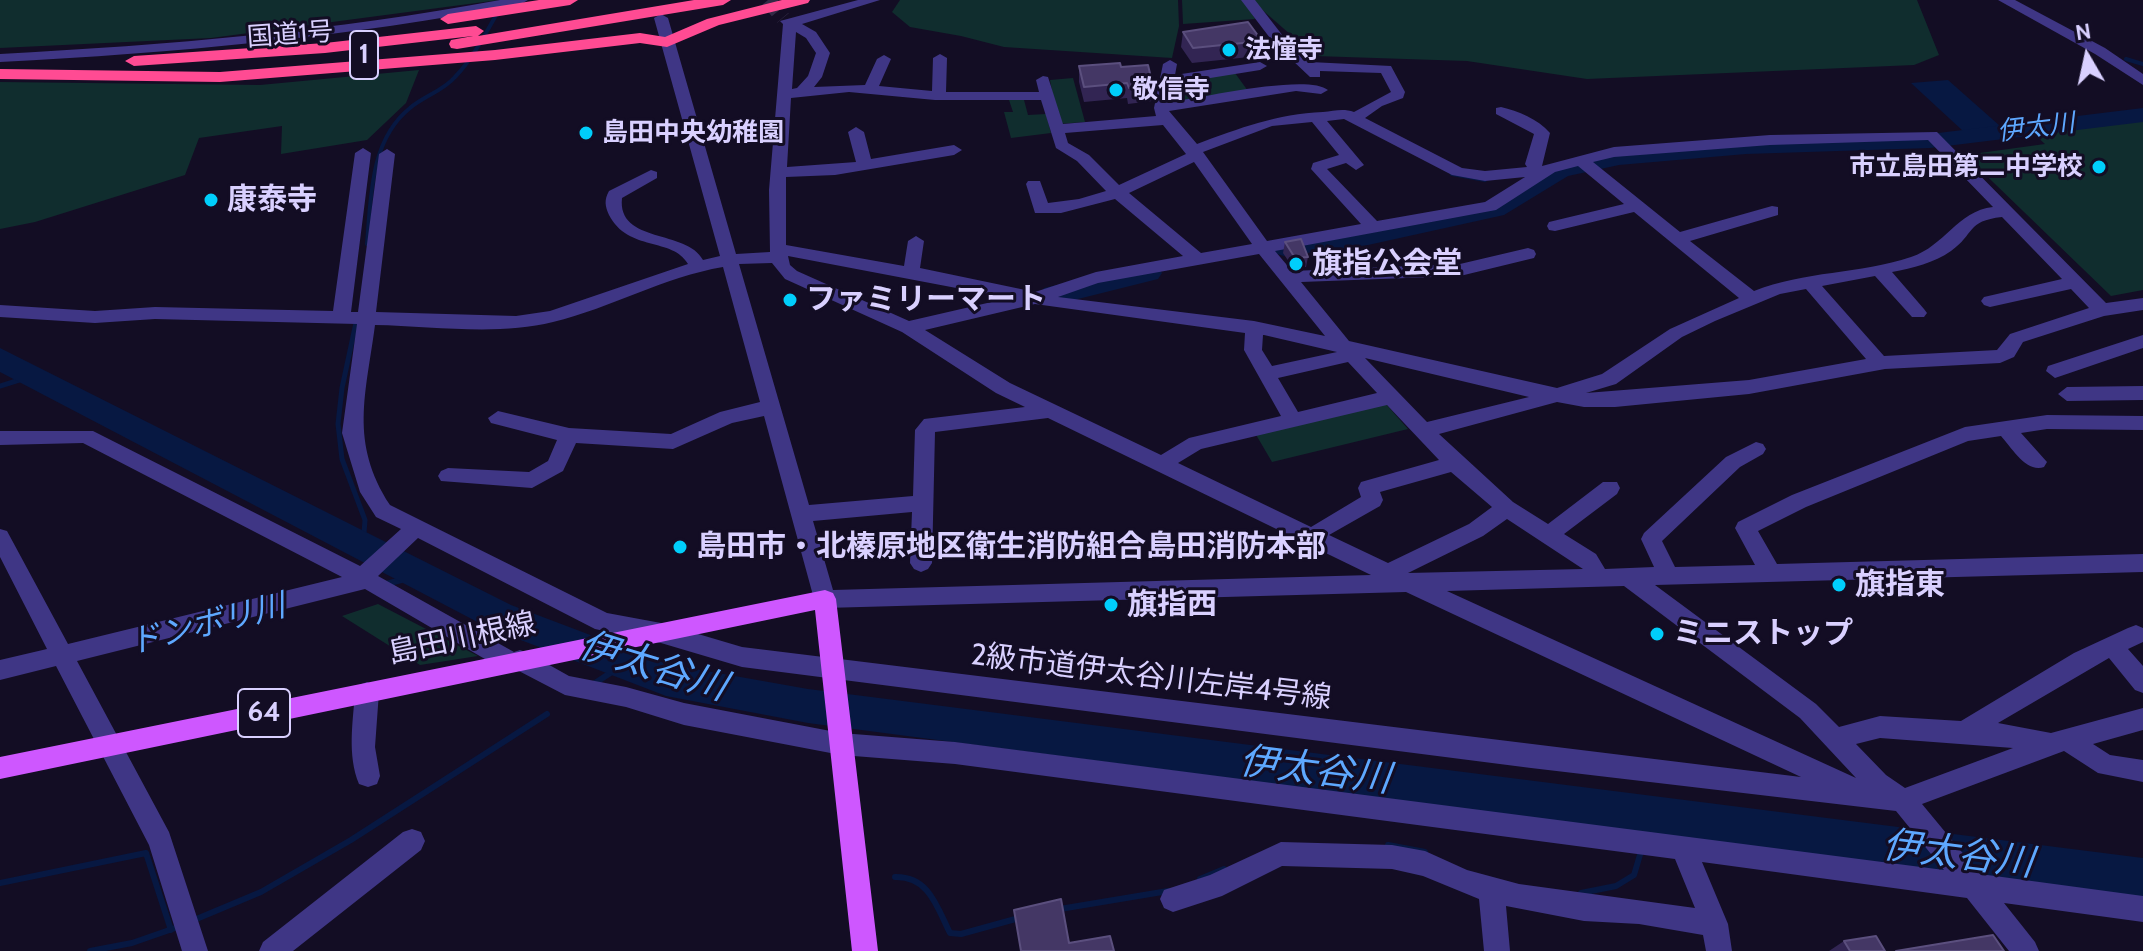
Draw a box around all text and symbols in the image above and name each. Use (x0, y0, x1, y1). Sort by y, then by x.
street label: 国道1号 (246, 16, 334, 54)
north arrow (2047, 16, 2127, 96)
text: N (2073, 17, 2093, 46)
road number: 1 (350, 31, 378, 79)
place label: 法憧寺 (1245, 34, 1323, 66)
marker: 法憧寺 (1220, 41, 1238, 59)
place label: 敬信寺 (1132, 74, 1210, 106)
marker: 敬信寺 (1107, 81, 1125, 99)
water label: 伊太川 (1995, 108, 2077, 148)
place label: 島田中央幼稚園 (602, 117, 784, 149)
marker: 島田中央幼稚園 (577, 124, 595, 142)
place label: 市立島田第二中学校 (1849, 151, 2083, 183)
marker: 市立島田第二中学校 (2090, 158, 2108, 176)
place label: 康泰寺 (227, 182, 317, 218)
marker: 康泰寺 (202, 191, 220, 209)
place label: 旗指公会堂 (1312, 246, 1462, 282)
marker: 旗指公会堂 (1287, 255, 1305, 273)
place label: ファミリーマート (806, 282, 1046, 318)
marker: ファミリーマート (781, 291, 799, 309)
place label: 島田市・北榛原地区衛生消防組合島田消防本部 (696, 529, 1326, 565)
marker: 島田市・北榛原地区衛生消防組合島田消防本部 (671, 538, 689, 556)
place label: 旗指東 (1855, 567, 1945, 603)
marker: 旗指東 (1830, 576, 1848, 594)
water label: ドンボリ川 (125, 587, 289, 663)
place label: 旗指西 (1127, 587, 1217, 623)
marker: 旗指西 (1102, 596, 1120, 614)
street label: 島田川根線 (385, 606, 539, 672)
place label: ミニストップ (1673, 616, 1853, 652)
water label: 伊太谷川 (574, 623, 732, 711)
marker: ミニストップ (1648, 625, 1666, 643)
street label: 2級市道伊太谷川左岸4号線 (969, 637, 1333, 717)
road number: 64 (238, 689, 290, 737)
water label: 伊太谷川 (1237, 739, 1393, 803)
water label: 伊太谷川 (1880, 823, 2036, 887)

